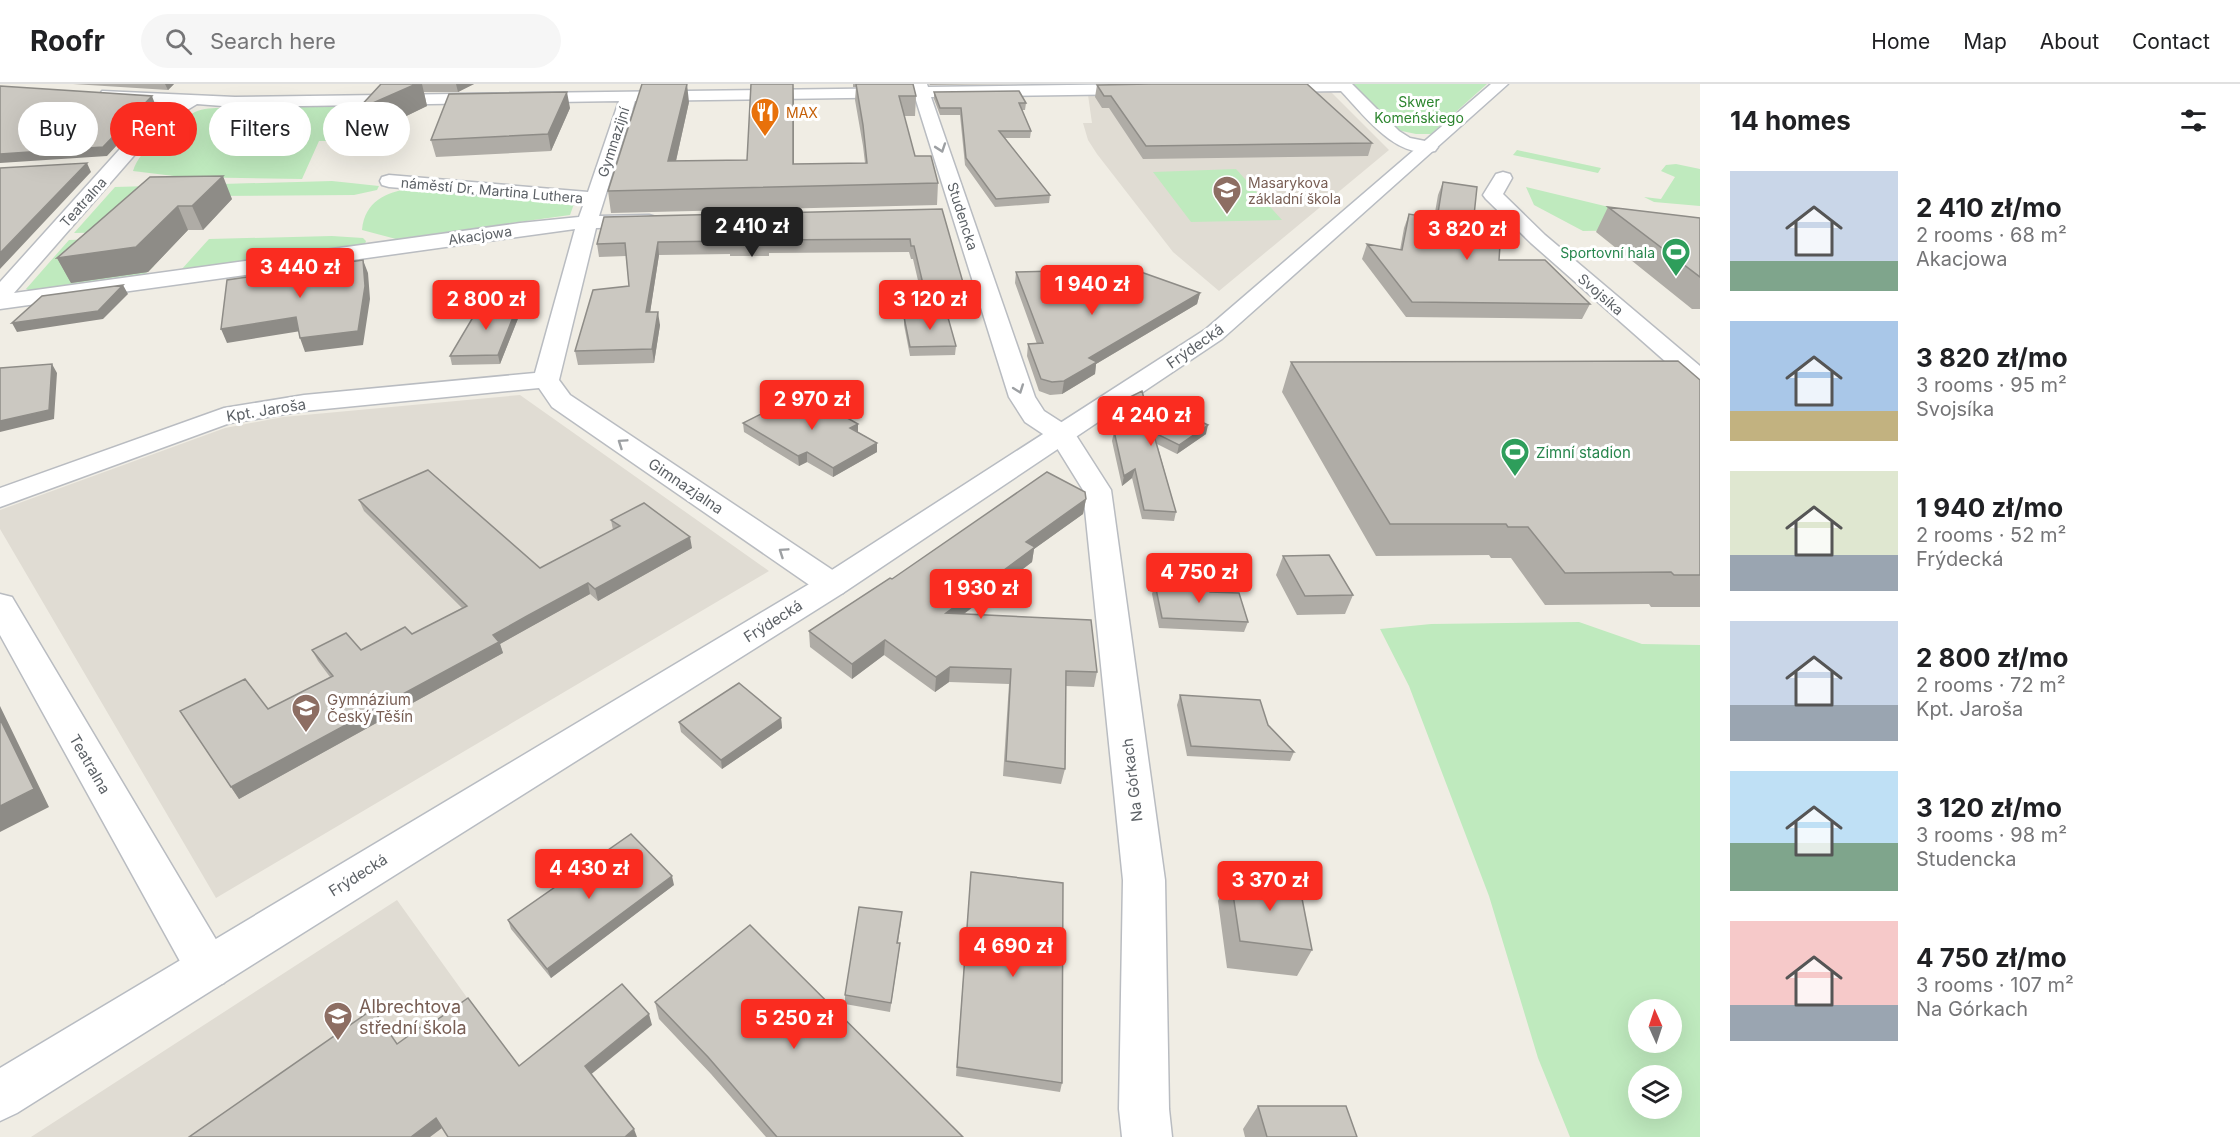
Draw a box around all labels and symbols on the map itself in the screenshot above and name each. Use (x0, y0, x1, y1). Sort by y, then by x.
park label: Skwer Komeńskiego (1374, 93, 1464, 126)
restaurant icon: MAX (749, 96, 781, 138)
street label: Gymnazijní (594, 104, 633, 179)
place label: MAX (786, 104, 818, 121)
one-way arrow (933, 142, 946, 153)
street label: Teatralna (56, 174, 110, 230)
street label: náměstí Dr. Martina Luthera (400, 174, 584, 206)
school or university icon: Masarykova základní škola (1211, 174, 1243, 216)
place label: Masarykova základní škola (1248, 174, 1341, 207)
street label: Studencka (944, 180, 982, 252)
pin: 2 410 zł (690, 207, 814, 258)
pin: 3 820 zł (1405, 210, 1529, 261)
street label: Akacjowa (447, 222, 513, 248)
sports icon: Sportovní hala (1660, 236, 1692, 278)
place label: Sportovní hala (1560, 244, 1655, 261)
pin: 3 440 zł (238, 248, 362, 299)
pin: 1 940 zł (1030, 265, 1154, 316)
street label: Svojsíka (1575, 270, 1627, 318)
pin: 2 800 zł (424, 280, 548, 331)
pin: 3 120 zł (868, 280, 992, 331)
street label: Frýdecká (1163, 319, 1227, 373)
pin: 2 970 zł (750, 380, 874, 431)
one-way arrow (1012, 383, 1025, 394)
street label: Kpt. Jaroša (225, 394, 307, 426)
pin: 4 240 zł (1089, 396, 1213, 447)
sports icon: Zimní stadion (1499, 436, 1531, 478)
one-way arrow (618, 439, 629, 450)
place label: Zimní stadion (1536, 443, 1631, 462)
street label: Gimnazjalna (645, 454, 727, 518)
one-way arrow (779, 548, 790, 559)
pin: 4 750 zł (1137, 553, 1261, 604)
pin: 1 930 zł (919, 569, 1043, 620)
street label: Frýdecká (740, 596, 806, 646)
place label: Gymnázium Český Těšín (327, 690, 413, 726)
school or university icon: Gymnázium Český Těšín (290, 692, 322, 734)
street label: Teatralna (65, 731, 115, 797)
street label: Na Górkach (1117, 737, 1147, 823)
pin: 4 430 zł (527, 849, 651, 900)
street label: Frýdecká (325, 850, 391, 900)
pin: 3 370 zł (1208, 861, 1332, 912)
pin: 4 690 zł (951, 927, 1075, 978)
place label: Albrechtova střední škola (359, 996, 467, 1038)
pin: 5 250 zł (732, 999, 856, 1050)
north arrow (1628, 999, 1682, 1053)
school or university icon: Albrechtova střední škola (322, 1000, 354, 1042)

